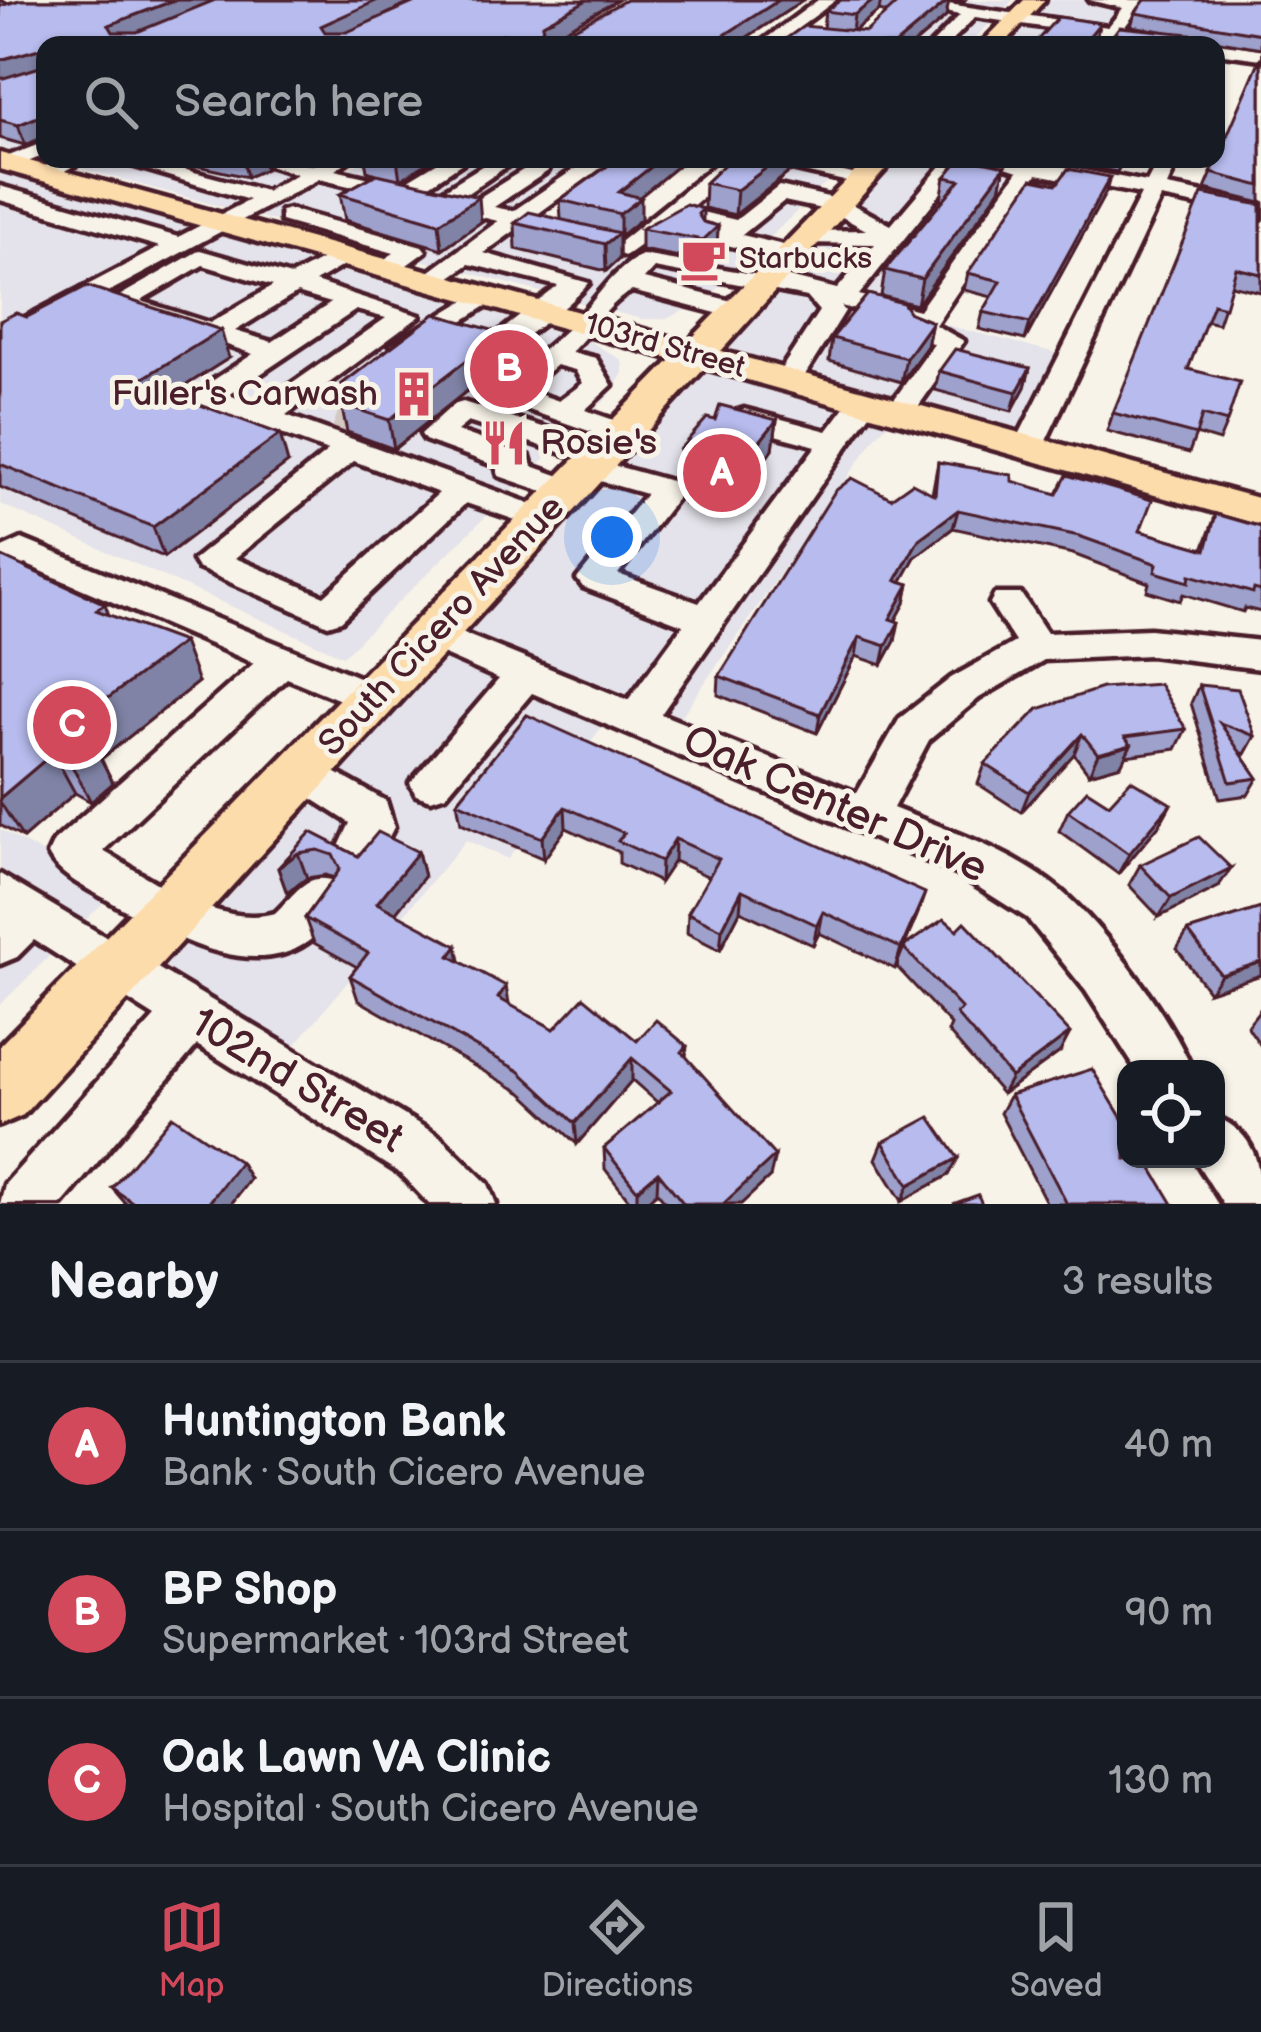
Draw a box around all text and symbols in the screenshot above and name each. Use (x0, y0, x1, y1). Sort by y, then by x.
search box (36, 36, 1225, 168)
icon: search (78, 69, 144, 135)
text: Search here (174, 75, 423, 130)
cafe icon: Starbucks (678, 234, 728, 284)
place label: Starbucks (739, 241, 872, 277)
street label: 103rd Street (581, 306, 749, 386)
pin: B (470, 324, 548, 414)
building icon: Fuller's Carwash (389, 369, 439, 419)
place label: Fuller's Carwash (111, 373, 378, 416)
restaurant icon: Rosie's (479, 418, 529, 468)
place label: Rosie's (540, 422, 657, 465)
pin: A (683, 428, 761, 518)
street label: South Cicero Avenue (310, 487, 574, 765)
your location (582, 507, 642, 567)
pin: C (33, 680, 111, 770)
street label: Oak Center Drive (675, 715, 995, 895)
street label: 102nd Street (181, 998, 413, 1165)
map controls (1117, 1060, 1225, 1168)
button: locate (1117, 1060, 1225, 1168)
text: Nearby (48, 1252, 219, 1313)
text: 3 results (1061, 1259, 1213, 1306)
text: Huntington Bank (162, 1395, 506, 1450)
text: A (75, 1422, 99, 1469)
text: 40 m (1123, 1422, 1213, 1469)
text: Bank · South Cicero Avenue (162, 1450, 645, 1497)
text: BP Shop (162, 1563, 337, 1618)
text: B (73, 1590, 101, 1637)
text: 90 m (1125, 1590, 1213, 1637)
text: Supermarket · 103rd Street (162, 1618, 629, 1665)
text: Oak Lawn VA Clinic (162, 1731, 551, 1786)
text: C (73, 1758, 101, 1805)
text: 130 m (1108, 1758, 1213, 1805)
text: Hospital · South Cicero Avenue (162, 1786, 699, 1833)
tab: Map (158, 1894, 225, 2006)
tab: Directions (541, 1894, 693, 2006)
tab: Saved (1010, 1894, 1103, 2006)

